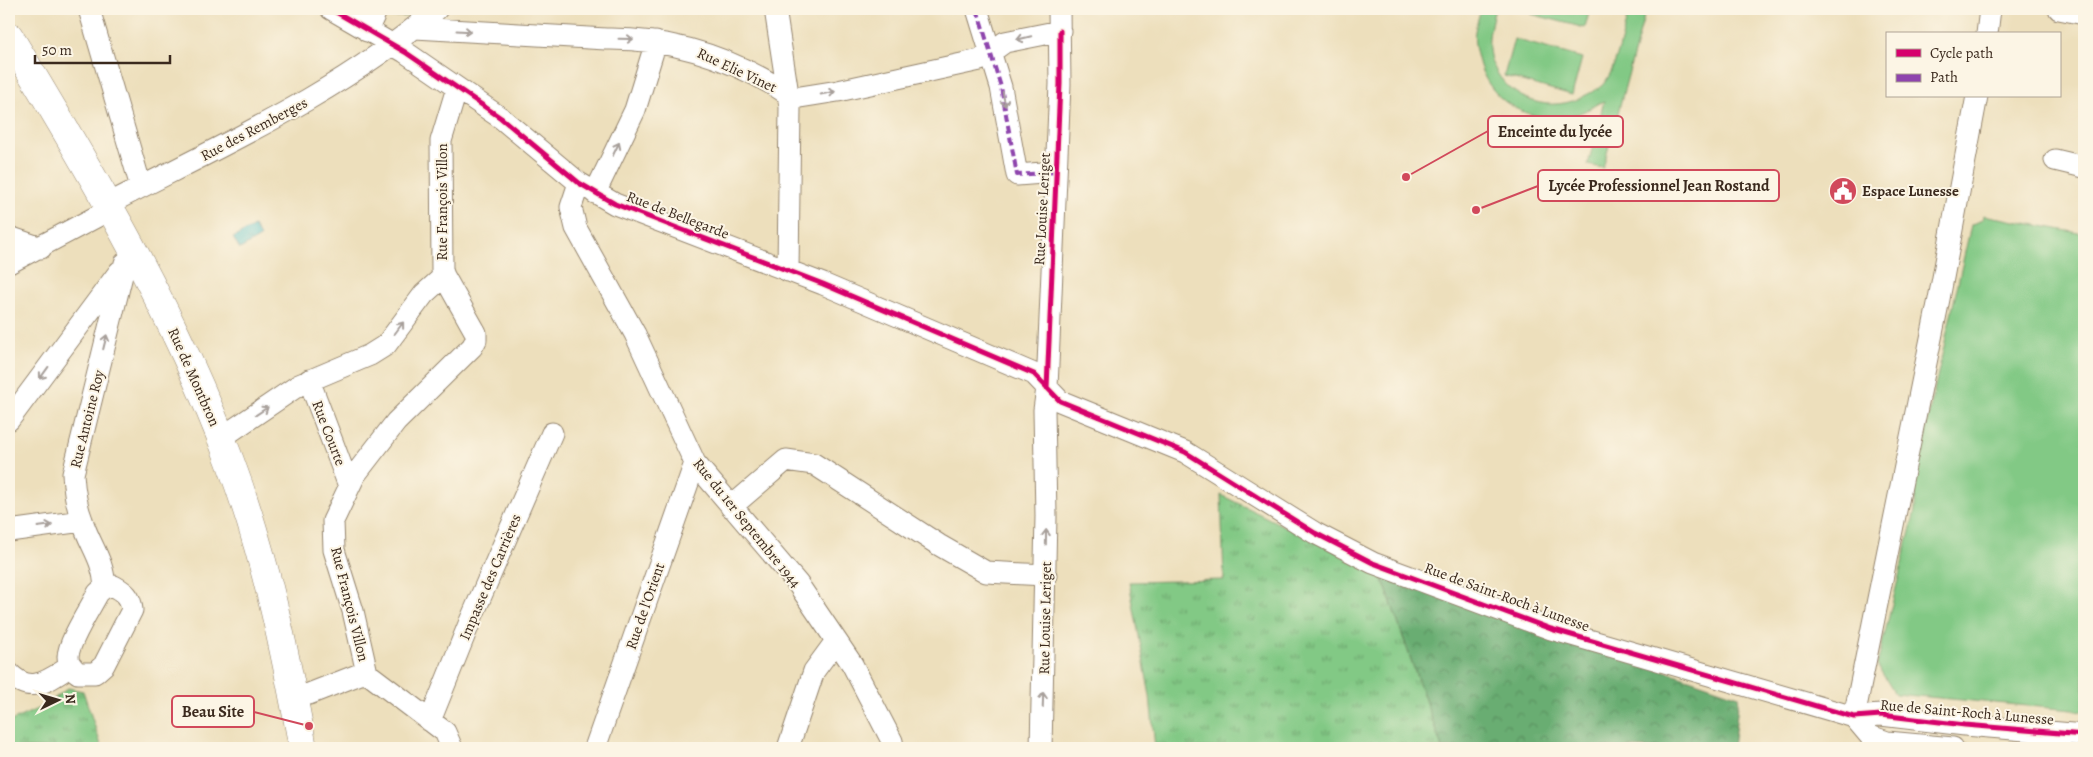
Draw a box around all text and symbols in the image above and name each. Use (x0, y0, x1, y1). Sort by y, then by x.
one-way arrow (456, 27, 472, 36)
scale bar (35, 32, 170, 64)
legend (1886, 32, 2060, 98)
one-way arrow (1017, 33, 1033, 43)
one-way arrow (618, 34, 634, 44)
text: 50 m (42, 40, 72, 60)
street label: Rue Elie Vinet (694, 43, 780, 97)
text: Cycle path (1930, 43, 1993, 63)
text: Path (1930, 67, 1958, 87)
one-way arrow (820, 88, 836, 97)
one-way arrow (1000, 91, 1009, 107)
street label: Rue des Remberges (197, 92, 311, 166)
callout: Enceinte du lycée (1488, 116, 1623, 147)
text: Enceinte du lycée (1498, 121, 1612, 143)
one-way arrow (612, 142, 621, 157)
street label: Rue François Villon (432, 143, 452, 261)
street label: Rue Louise Leriget (1029, 152, 1055, 266)
callout: Lycée Professionnel Jean Rostand (1538, 170, 1779, 201)
text: Lycée Professionnel Jean Rostand (1548, 175, 1770, 197)
public building icon: Espace Lunesse (1828, 176, 1858, 206)
place label: Espace Lunesse (1862, 181, 1959, 201)
street label: Rue de Bellegarde (624, 186, 732, 244)
one-way arrow (394, 321, 404, 335)
street label: Rue de Montbron (163, 324, 225, 430)
one-way arrow (101, 335, 111, 351)
one-way arrow (39, 366, 49, 380)
street label: Rue Antoine Roy (65, 368, 109, 470)
street label: Rue Courte (307, 397, 351, 469)
one-way arrow (254, 406, 268, 416)
street label: Rue du 1er Septembre 1944 (689, 454, 806, 592)
street label: Impasse des Carrières (454, 511, 526, 643)
one-way arrow (37, 521, 53, 531)
one-way arrow (1041, 529, 1051, 546)
street label: Rue François Villon (326, 545, 374, 663)
street label: Rue de Saint-Roch à Lunesse (1422, 558, 1593, 636)
street label: Rue de l'Orient (621, 560, 669, 652)
street label: Rue Louise Leriget (1034, 561, 1056, 675)
north arrow (32, 674, 82, 724)
one-way arrow (1038, 692, 1048, 708)
text: N (61, 693, 80, 705)
street label: Rue de Saint-Roch à Lunesse (1879, 694, 2055, 730)
callout: Beau Site (172, 696, 254, 727)
text: Beau Site (182, 701, 244, 723)

